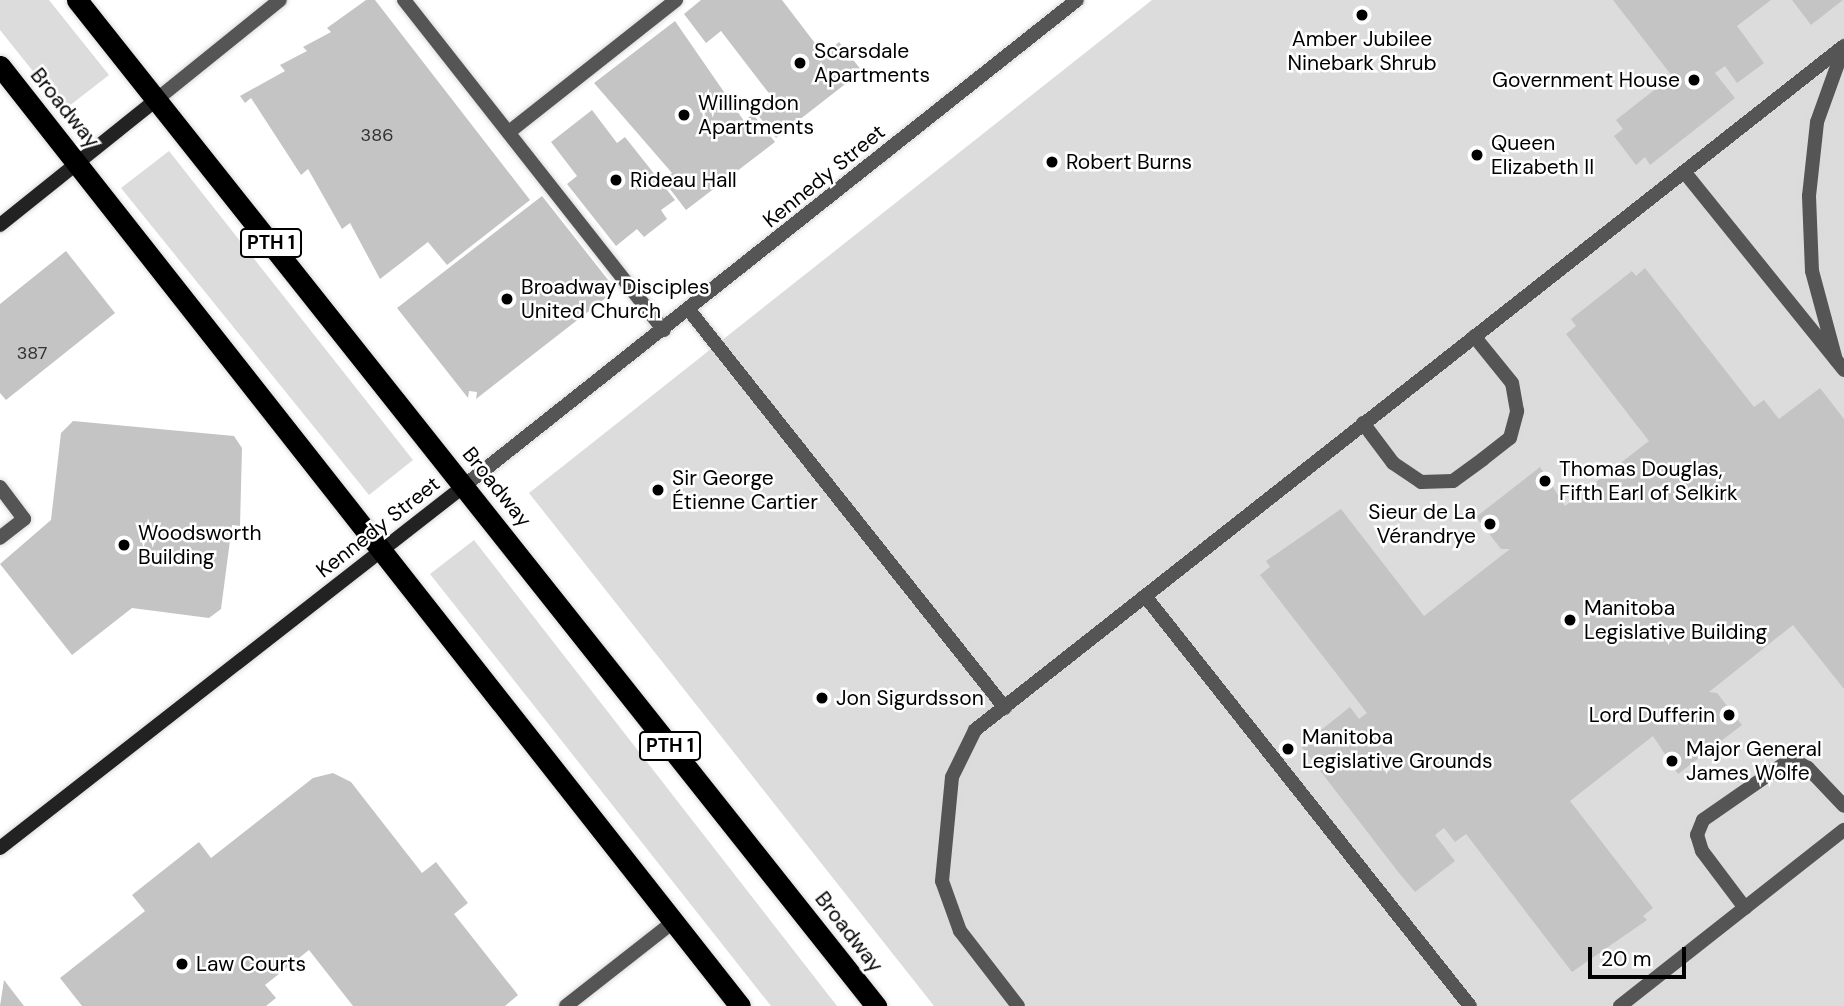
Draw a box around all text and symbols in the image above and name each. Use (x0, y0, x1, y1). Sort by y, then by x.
marker: Amber Jubilee Ninebark Shrub (1354, 7, 1370, 23)
place label: Amber Jubilee Ninebark Shrub (1287, 26, 1437, 76)
place label: Scarsdale Apartments (814, 38, 930, 88)
marker: Scarsdale Apartments (792, 55, 808, 71)
street label: Broadway (25, 63, 105, 153)
place label: Government House (1492, 67, 1680, 93)
marker: Government House (1686, 72, 1702, 88)
place label: Willingdon Apartments (698, 90, 814, 140)
marker: Willingdon Apartments (676, 107, 692, 123)
street label: Kennedy Street (758, 119, 890, 233)
house number: 386 (361, 124, 393, 146)
place label: Queen Elizabeth II (1491, 130, 1594, 180)
marker: Queen Elizabeth II (1469, 147, 1485, 163)
place label: Robert Burns (1066, 149, 1192, 175)
marker: Robert Burns (1044, 154, 1060, 170)
place label: Rideau Hall (630, 167, 737, 193)
marker: Rideau Hall (608, 172, 624, 188)
road number: PTH 1 (240, 228, 302, 258)
place label: Broadway Disciples United Church (521, 274, 709, 324)
marker: Broadway Disciples United Church (499, 291, 515, 307)
house number: 387 (17, 342, 47, 364)
street label: Broadway (457, 442, 537, 532)
place label: Thomas Douglas, Fifth Earl of Selkirk (1559, 456, 1738, 506)
place label: Sir George Étienne Cartier (672, 465, 818, 515)
street label: Kennedy Street (311, 471, 445, 583)
marker: Thomas Douglas, Fifth Earl of Selkirk (1537, 473, 1553, 489)
marker: Sir George Étienne Cartier (650, 482, 666, 498)
place label: Sieur de La Vérandrye (1368, 499, 1476, 549)
marker: Sieur de La Vérandrye (1482, 516, 1498, 532)
place label: Woodsworth Building (138, 520, 262, 570)
marker: Woodsworth Building (116, 537, 132, 553)
place label: Manitoba Legislative Building (1584, 595, 1767, 645)
marker: Manitoba Legislative Building (1562, 612, 1578, 628)
place label: Jon Sigurdsson (836, 685, 984, 711)
marker: Jon Sigurdsson (814, 690, 830, 706)
place label: Lord Dufferin (1589, 702, 1715, 728)
marker: Lord Dufferin (1721, 707, 1737, 723)
place label: Manitoba Legislative Grounds (1302, 724, 1492, 774)
road number: PTH 1 (638, 730, 702, 762)
place label: Major General James Wolfe (1686, 736, 1822, 786)
marker: Manitoba Legislative Grounds (1280, 741, 1296, 757)
marker: Major General James Wolfe (1664, 753, 1680, 769)
street label: Broadway (810, 887, 888, 977)
scale bar (1592, 932, 1690, 976)
text: 20 m (1601, 945, 1652, 973)
place label: Law Courts (196, 951, 306, 977)
marker: Law Courts (174, 956, 190, 972)

